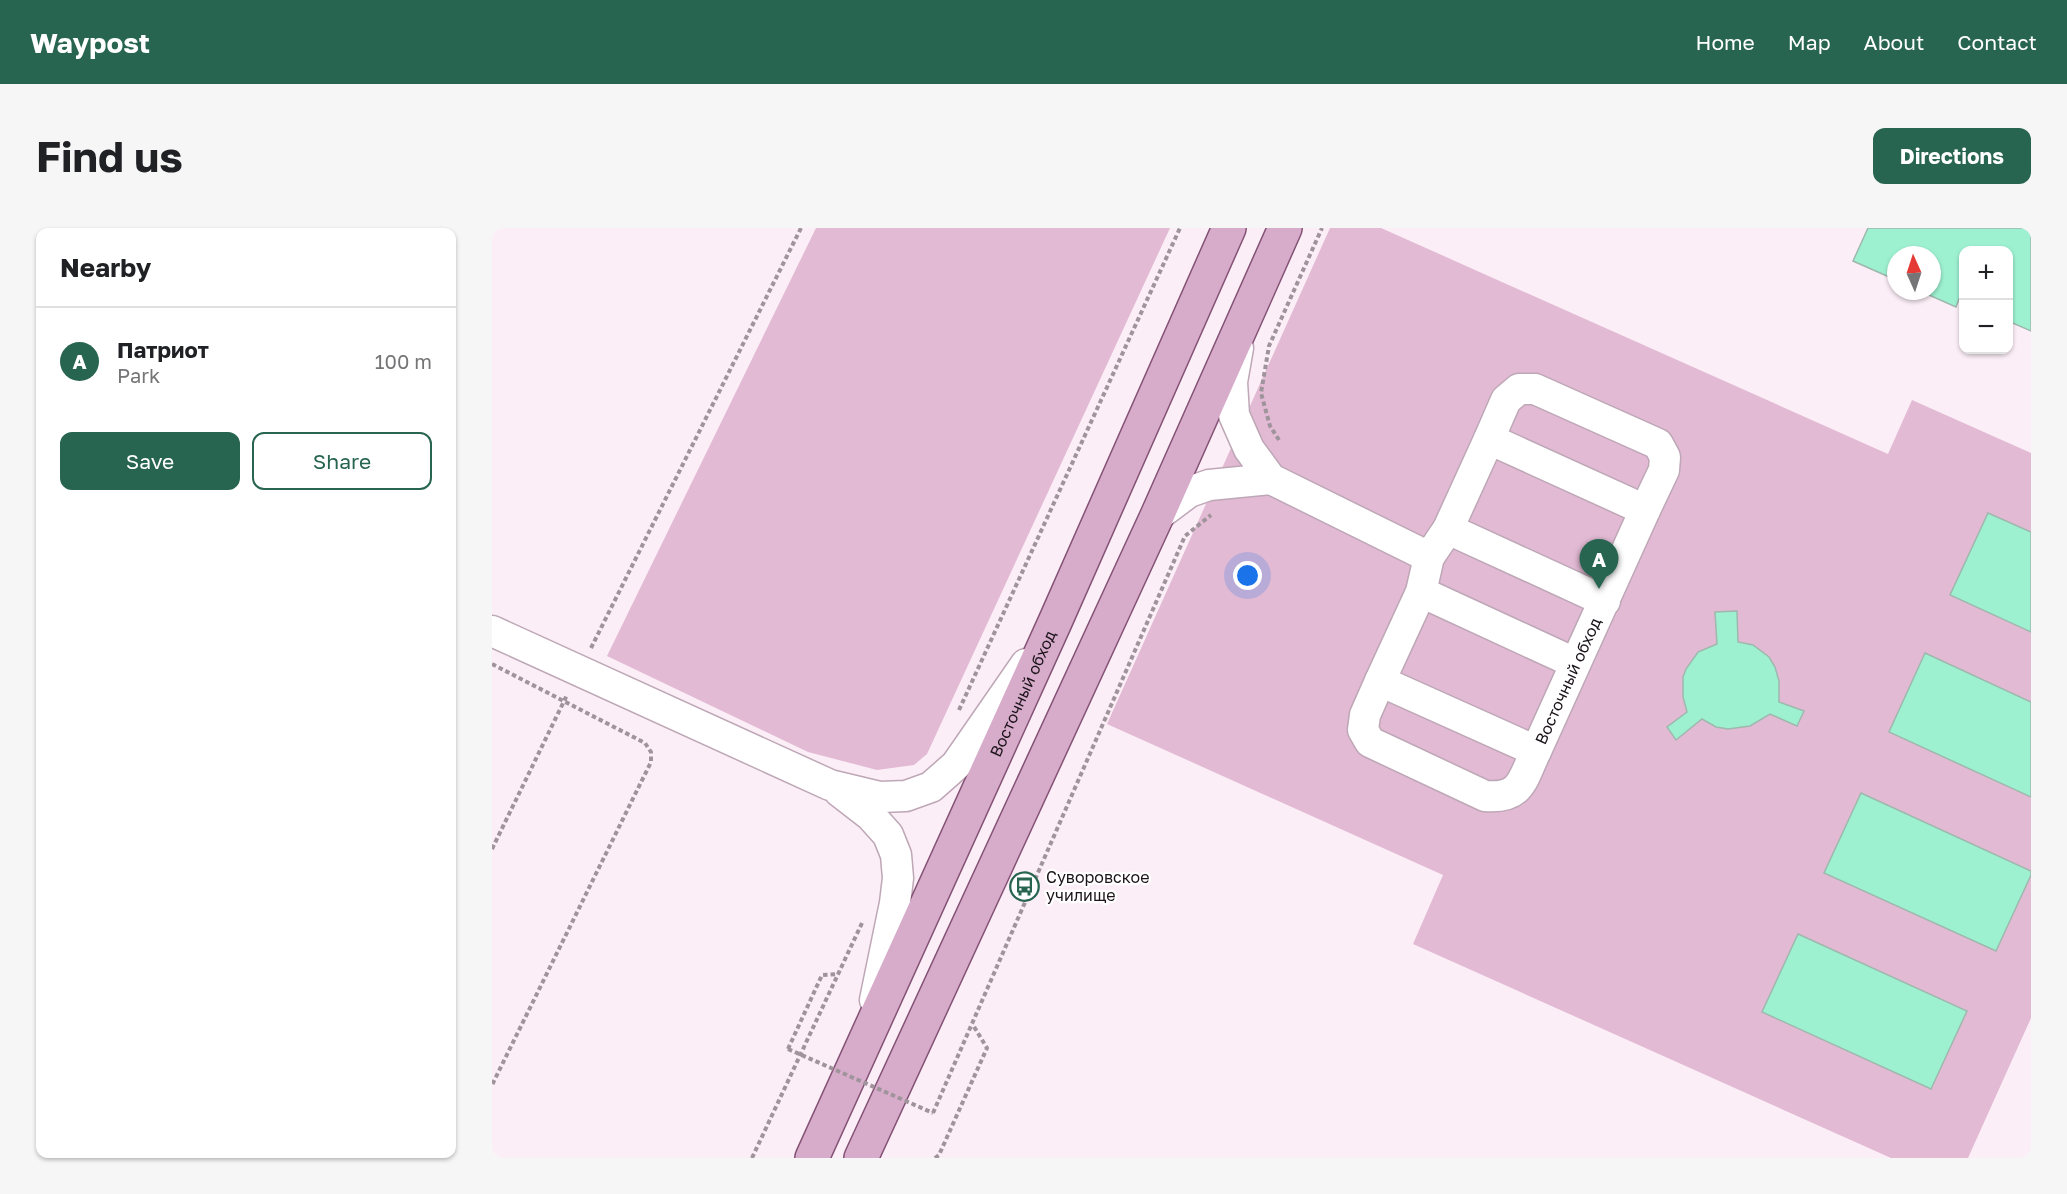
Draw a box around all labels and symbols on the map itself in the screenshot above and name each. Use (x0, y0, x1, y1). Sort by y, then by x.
north arrow (1887, 246, 1941, 300)
pin: A (1580, 540, 1618, 589)
your location (1233, 561, 1262, 590)
street label: Восточный обход (1530, 614, 1605, 747)
street label: Восточный обход (985, 627, 1060, 760)
place label: Суворовское училище (1046, 867, 1149, 905)
bus stop icon: Суворовское училище (1009, 870, 1041, 902)

